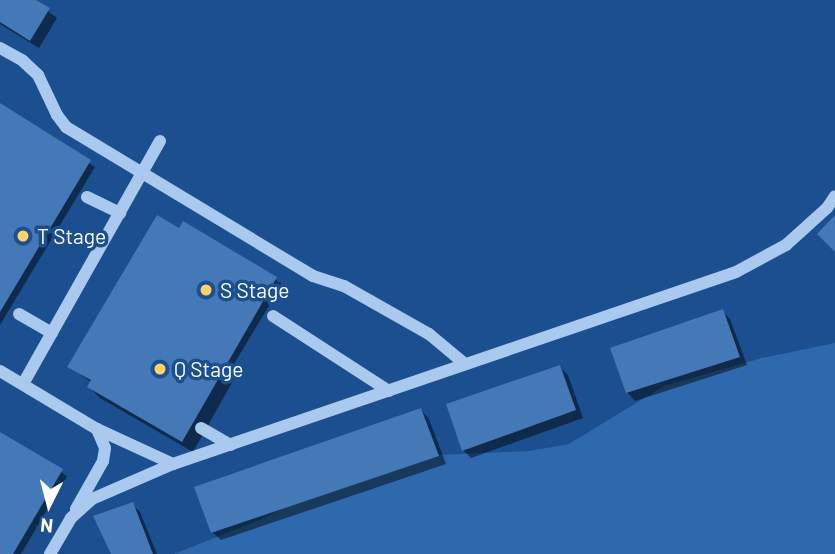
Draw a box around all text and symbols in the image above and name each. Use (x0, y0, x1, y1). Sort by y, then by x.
place label: T Stage (37, 223, 106, 249)
marker: T Stage (15, 228, 31, 244)
place label: S Stage (220, 277, 290, 303)
marker: S Stage (198, 282, 214, 298)
place label: Q Stage (174, 356, 243, 382)
marker: Q Stage (152, 361, 168, 377)
north arrow (14, 470, 84, 540)
text: N (39, 514, 54, 538)

